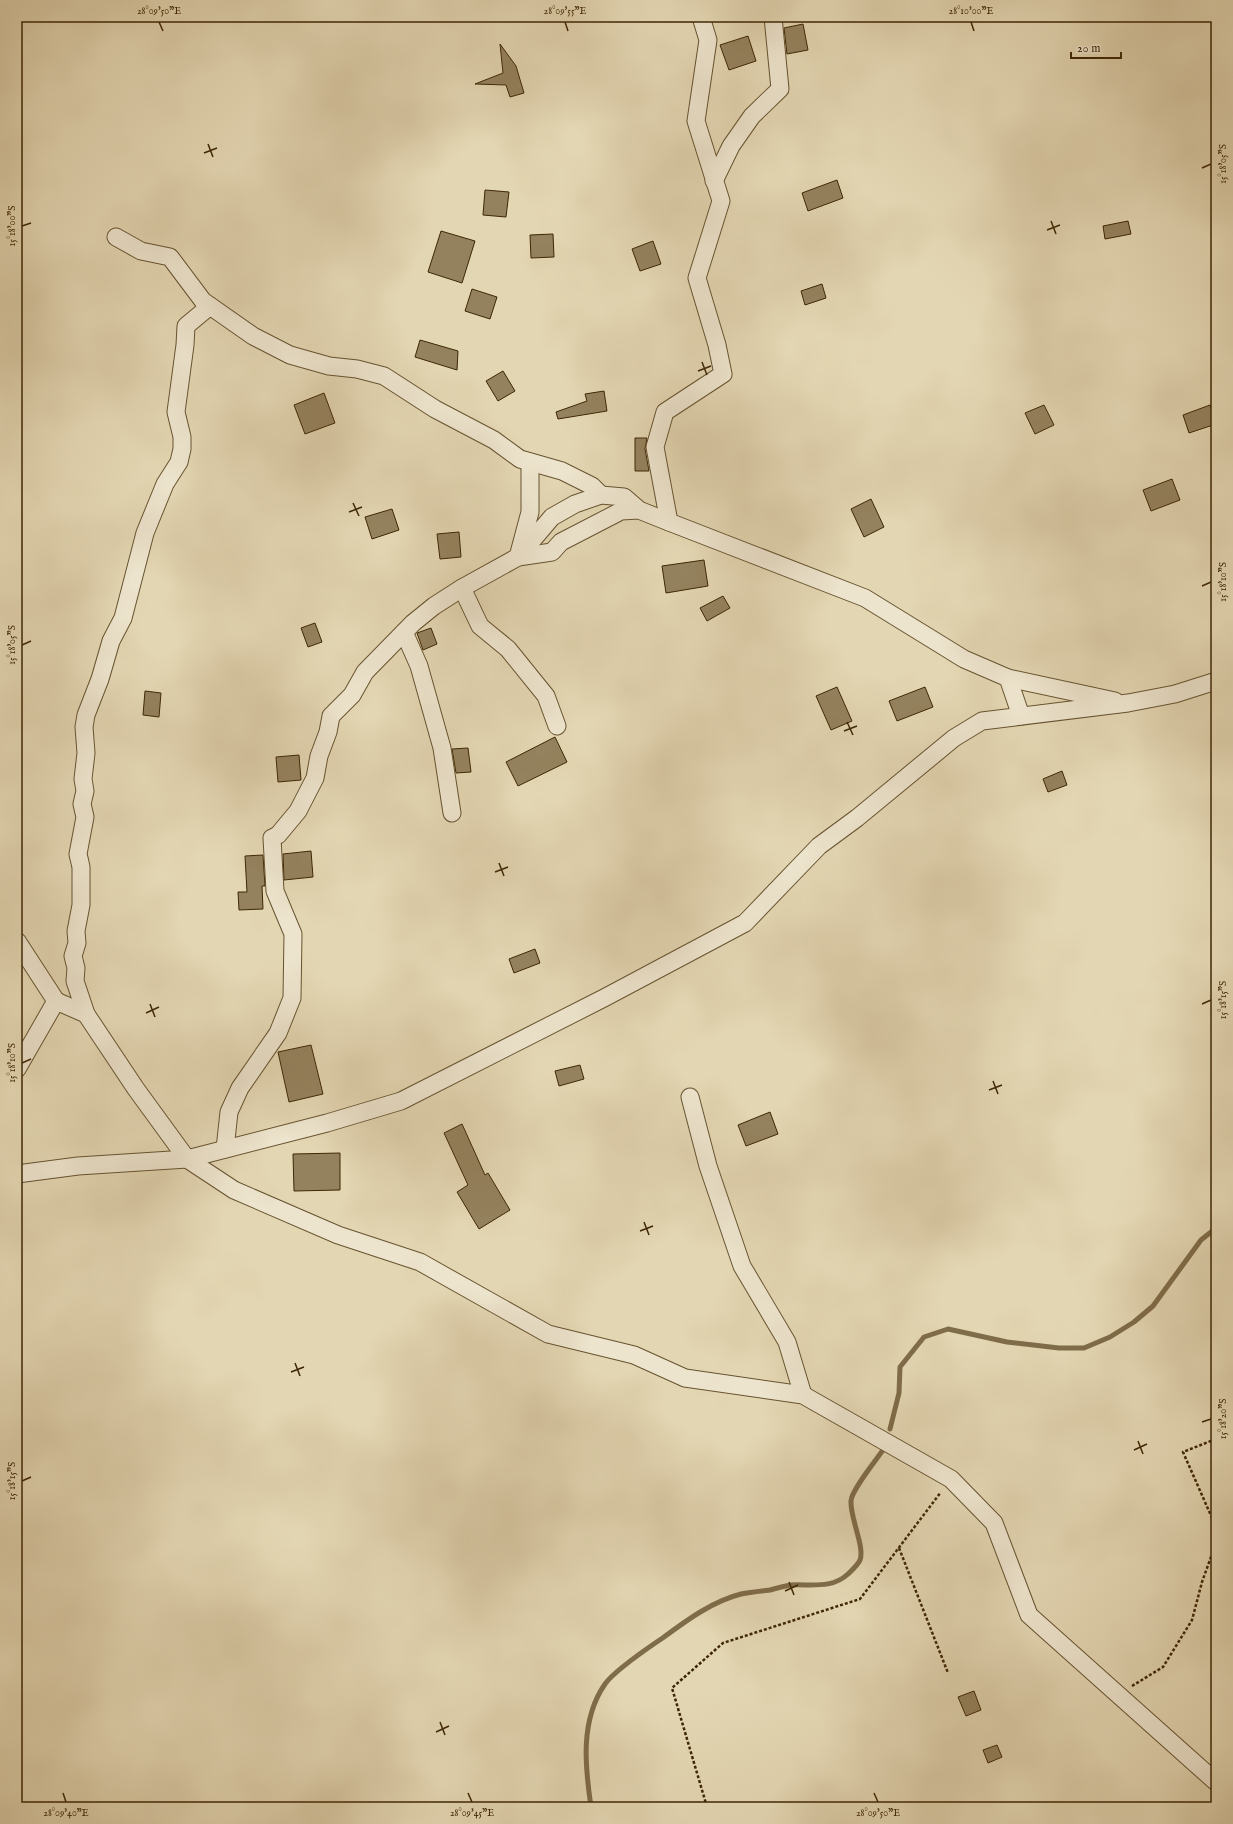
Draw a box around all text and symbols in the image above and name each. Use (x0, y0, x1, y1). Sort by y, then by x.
text: 28°09'50"E (137, 5, 181, 18)
text: 28°09'55"E (544, 5, 587, 18)
text: 28°10'00"E (949, 5, 993, 18)
scale bar (1071, 34, 1121, 60)
text: 20 m (1077, 41, 1100, 56)
text: 15°18'05"S (1217, 144, 1230, 184)
text: 15°18'00"S (6, 206, 19, 246)
text: 15°18'10"S (1217, 562, 1230, 602)
text: 15°18'05"S (6, 625, 19, 665)
text: 15°18'15"S (1217, 981, 1230, 1019)
text: 15°18'10"S (6, 1043, 19, 1083)
text: 15°18'20"S (1217, 1399, 1230, 1439)
text: 15°18'15"S (6, 1462, 19, 1500)
text: 28°09'40"E (43, 1807, 89, 1820)
text: 28°09'45"E (450, 1807, 494, 1820)
text: 28°09'50"E (856, 1807, 900, 1820)

